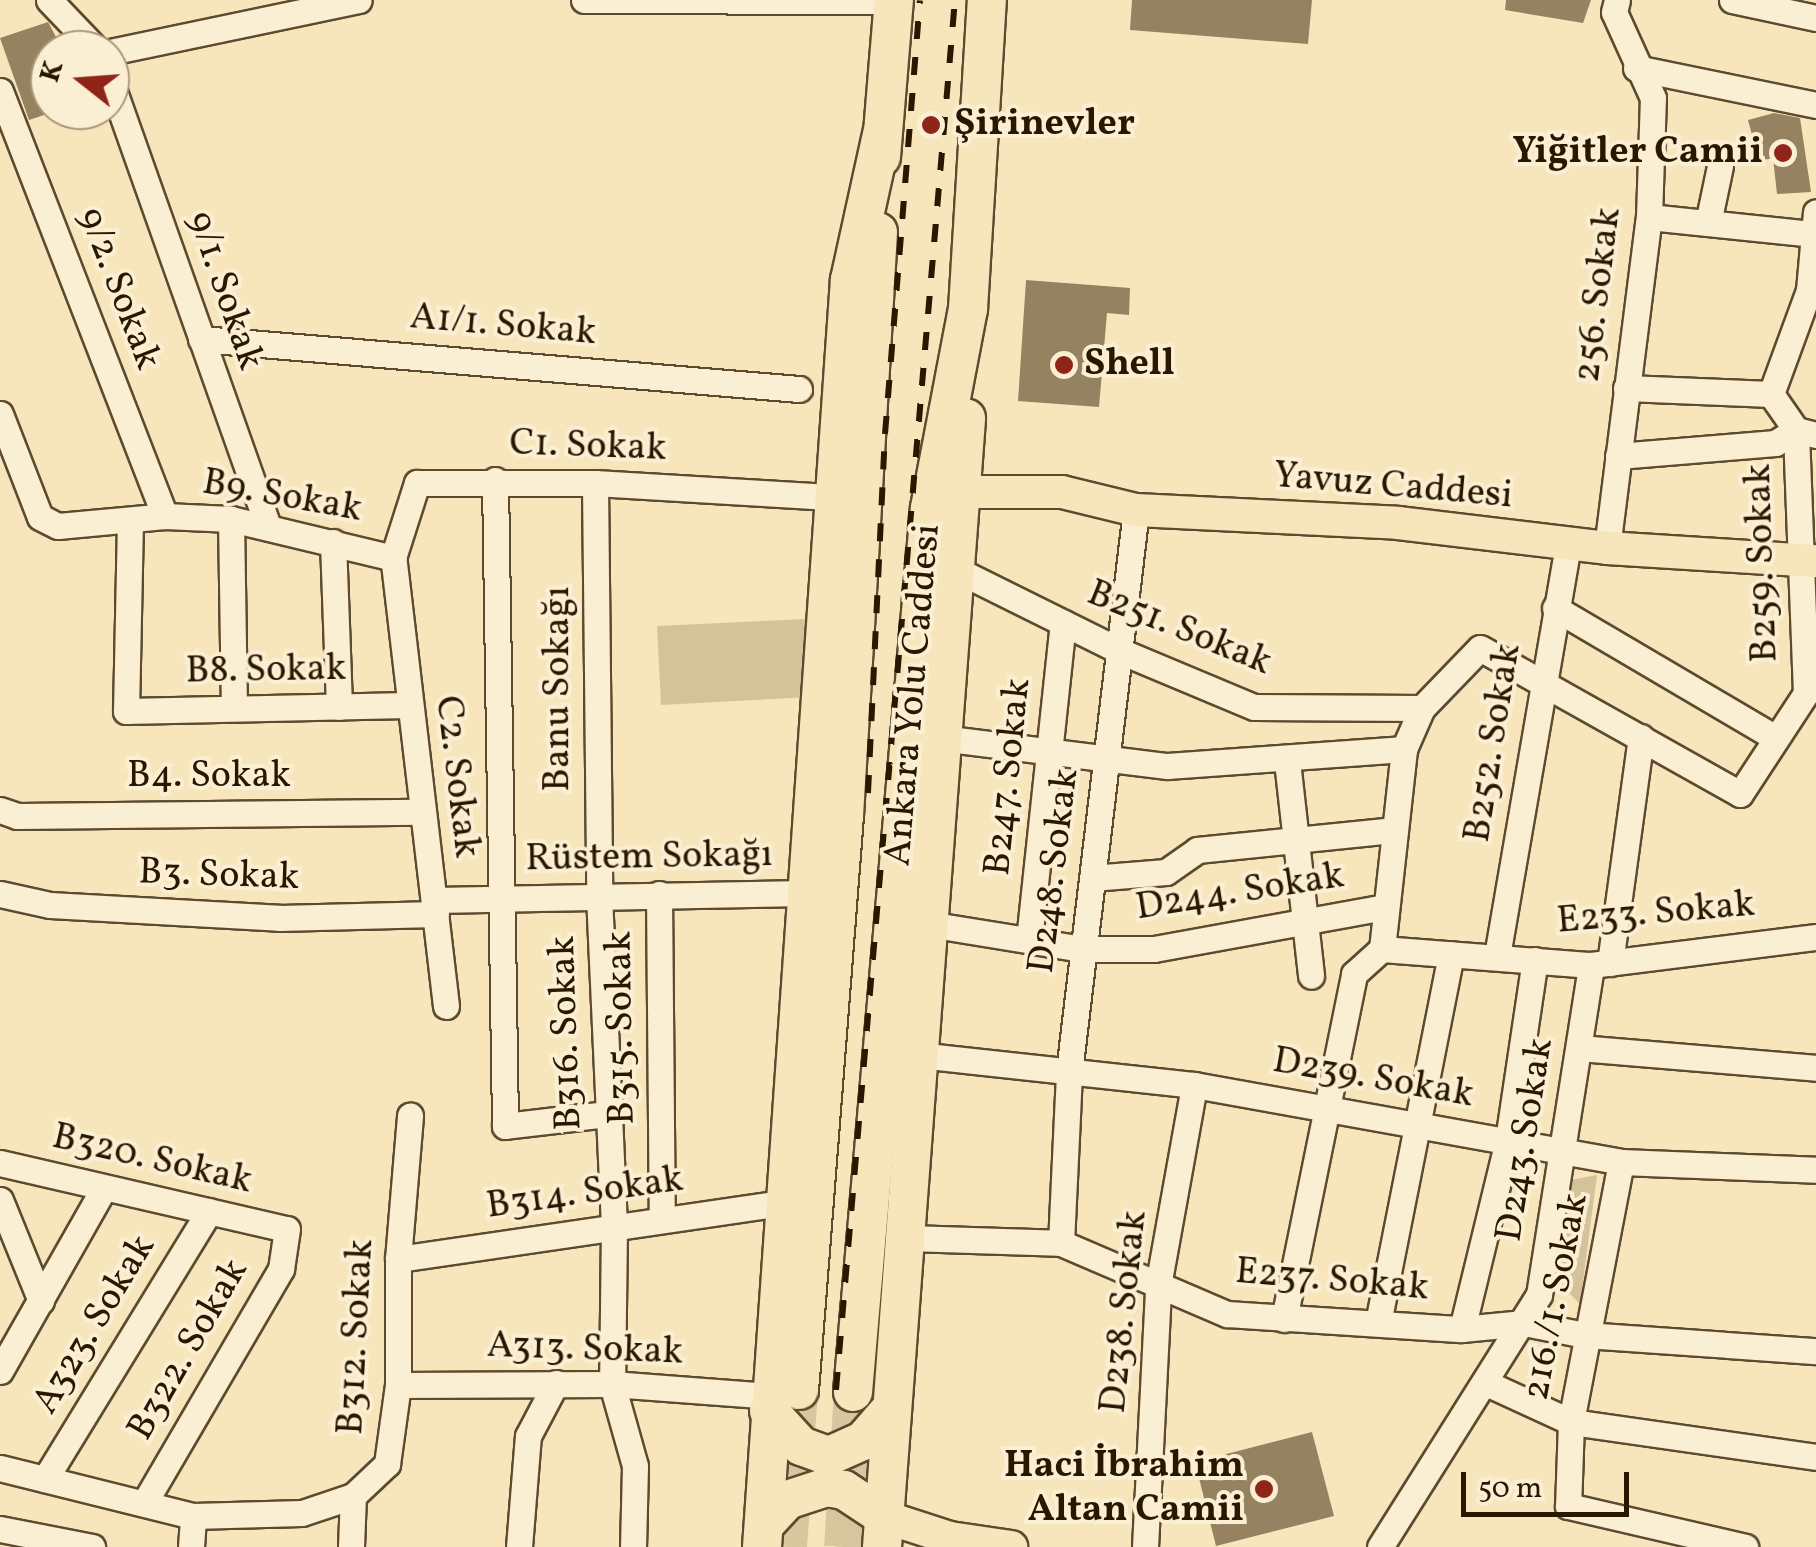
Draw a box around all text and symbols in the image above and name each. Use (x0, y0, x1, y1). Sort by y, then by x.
north arrow (30, 30, 130, 130)
text: K (31, 56, 74, 87)
place label: Şirinevler (954, 102, 1135, 148)
marker: Şirinevler (918, 112, 944, 138)
place label: Yiğitler Camii (1513, 130, 1763, 176)
marker: Yiğitler Camii (1772, 142, 1794, 164)
street label: 9/2. Sokak (66, 202, 170, 376)
street label: 256. Sokak (1566, 205, 1632, 385)
street label: 9/1. Sokak (176, 206, 272, 376)
street label: A1/1. Sokak (408, 295, 598, 357)
place label: Shell (1084, 342, 1175, 388)
marker: Shell (1053, 354, 1075, 376)
street label: C1. Sokak (509, 421, 667, 473)
street label: Yavuz Caddesi (1272, 454, 1514, 520)
street label: B9. Sokak (199, 461, 365, 533)
street label: B259. Sokak (1737, 463, 1789, 663)
street label: Ankara Yolu Caddesi (876, 521, 952, 869)
street label: B251. Sokak (1080, 571, 1278, 687)
street label: Banu Sokağı (536, 586, 582, 792)
street label: B252. Sokak (1456, 640, 1532, 846)
street label: B8. Sokak (185, 647, 347, 695)
street label: B247. Sokak (976, 676, 1042, 878)
street label: C2. Sokak (423, 693, 489, 861)
street label: B4. Sokak (127, 754, 291, 800)
street label: D248. Sokak (1020, 766, 1090, 976)
street label: Rüstem Sokağı (525, 833, 773, 883)
street label: B3. Sokak (138, 850, 300, 902)
street label: D244. Sokak (1133, 854, 1347, 932)
street label: E233. Sokak (1555, 883, 1757, 945)
street label: B315. Sokak (598, 931, 646, 1125)
street label: B316. Sokak (541, 935, 593, 1131)
street label: D243. Sokak (1487, 1035, 1565, 1245)
street label: D239. Sokak (1269, 1039, 1477, 1119)
street label: B320. Sokak (48, 1115, 256, 1205)
street label: B314. Sokak (484, 1158, 686, 1230)
street label: 216./1. Sokak (1515, 1190, 1599, 1404)
street label: D238. Sokak (1092, 1208, 1158, 1416)
street label: A323. Sokak (24, 1227, 166, 1423)
street label: B312. Sokak (329, 1238, 385, 1436)
street label: E237. Sokak (1233, 1250, 1431, 1312)
street label: B322. Sokak (119, 1251, 259, 1449)
street label: A313. Sokak (486, 1324, 684, 1376)
place label: Haci İbrahim Altan Camii (1004, 1444, 1244, 1534)
scale bar (1466, 1452, 1634, 1514)
text: 50 m (1478, 1468, 1542, 1510)
marker: Haci İbrahim Altan Camii (1253, 1478, 1275, 1500)

